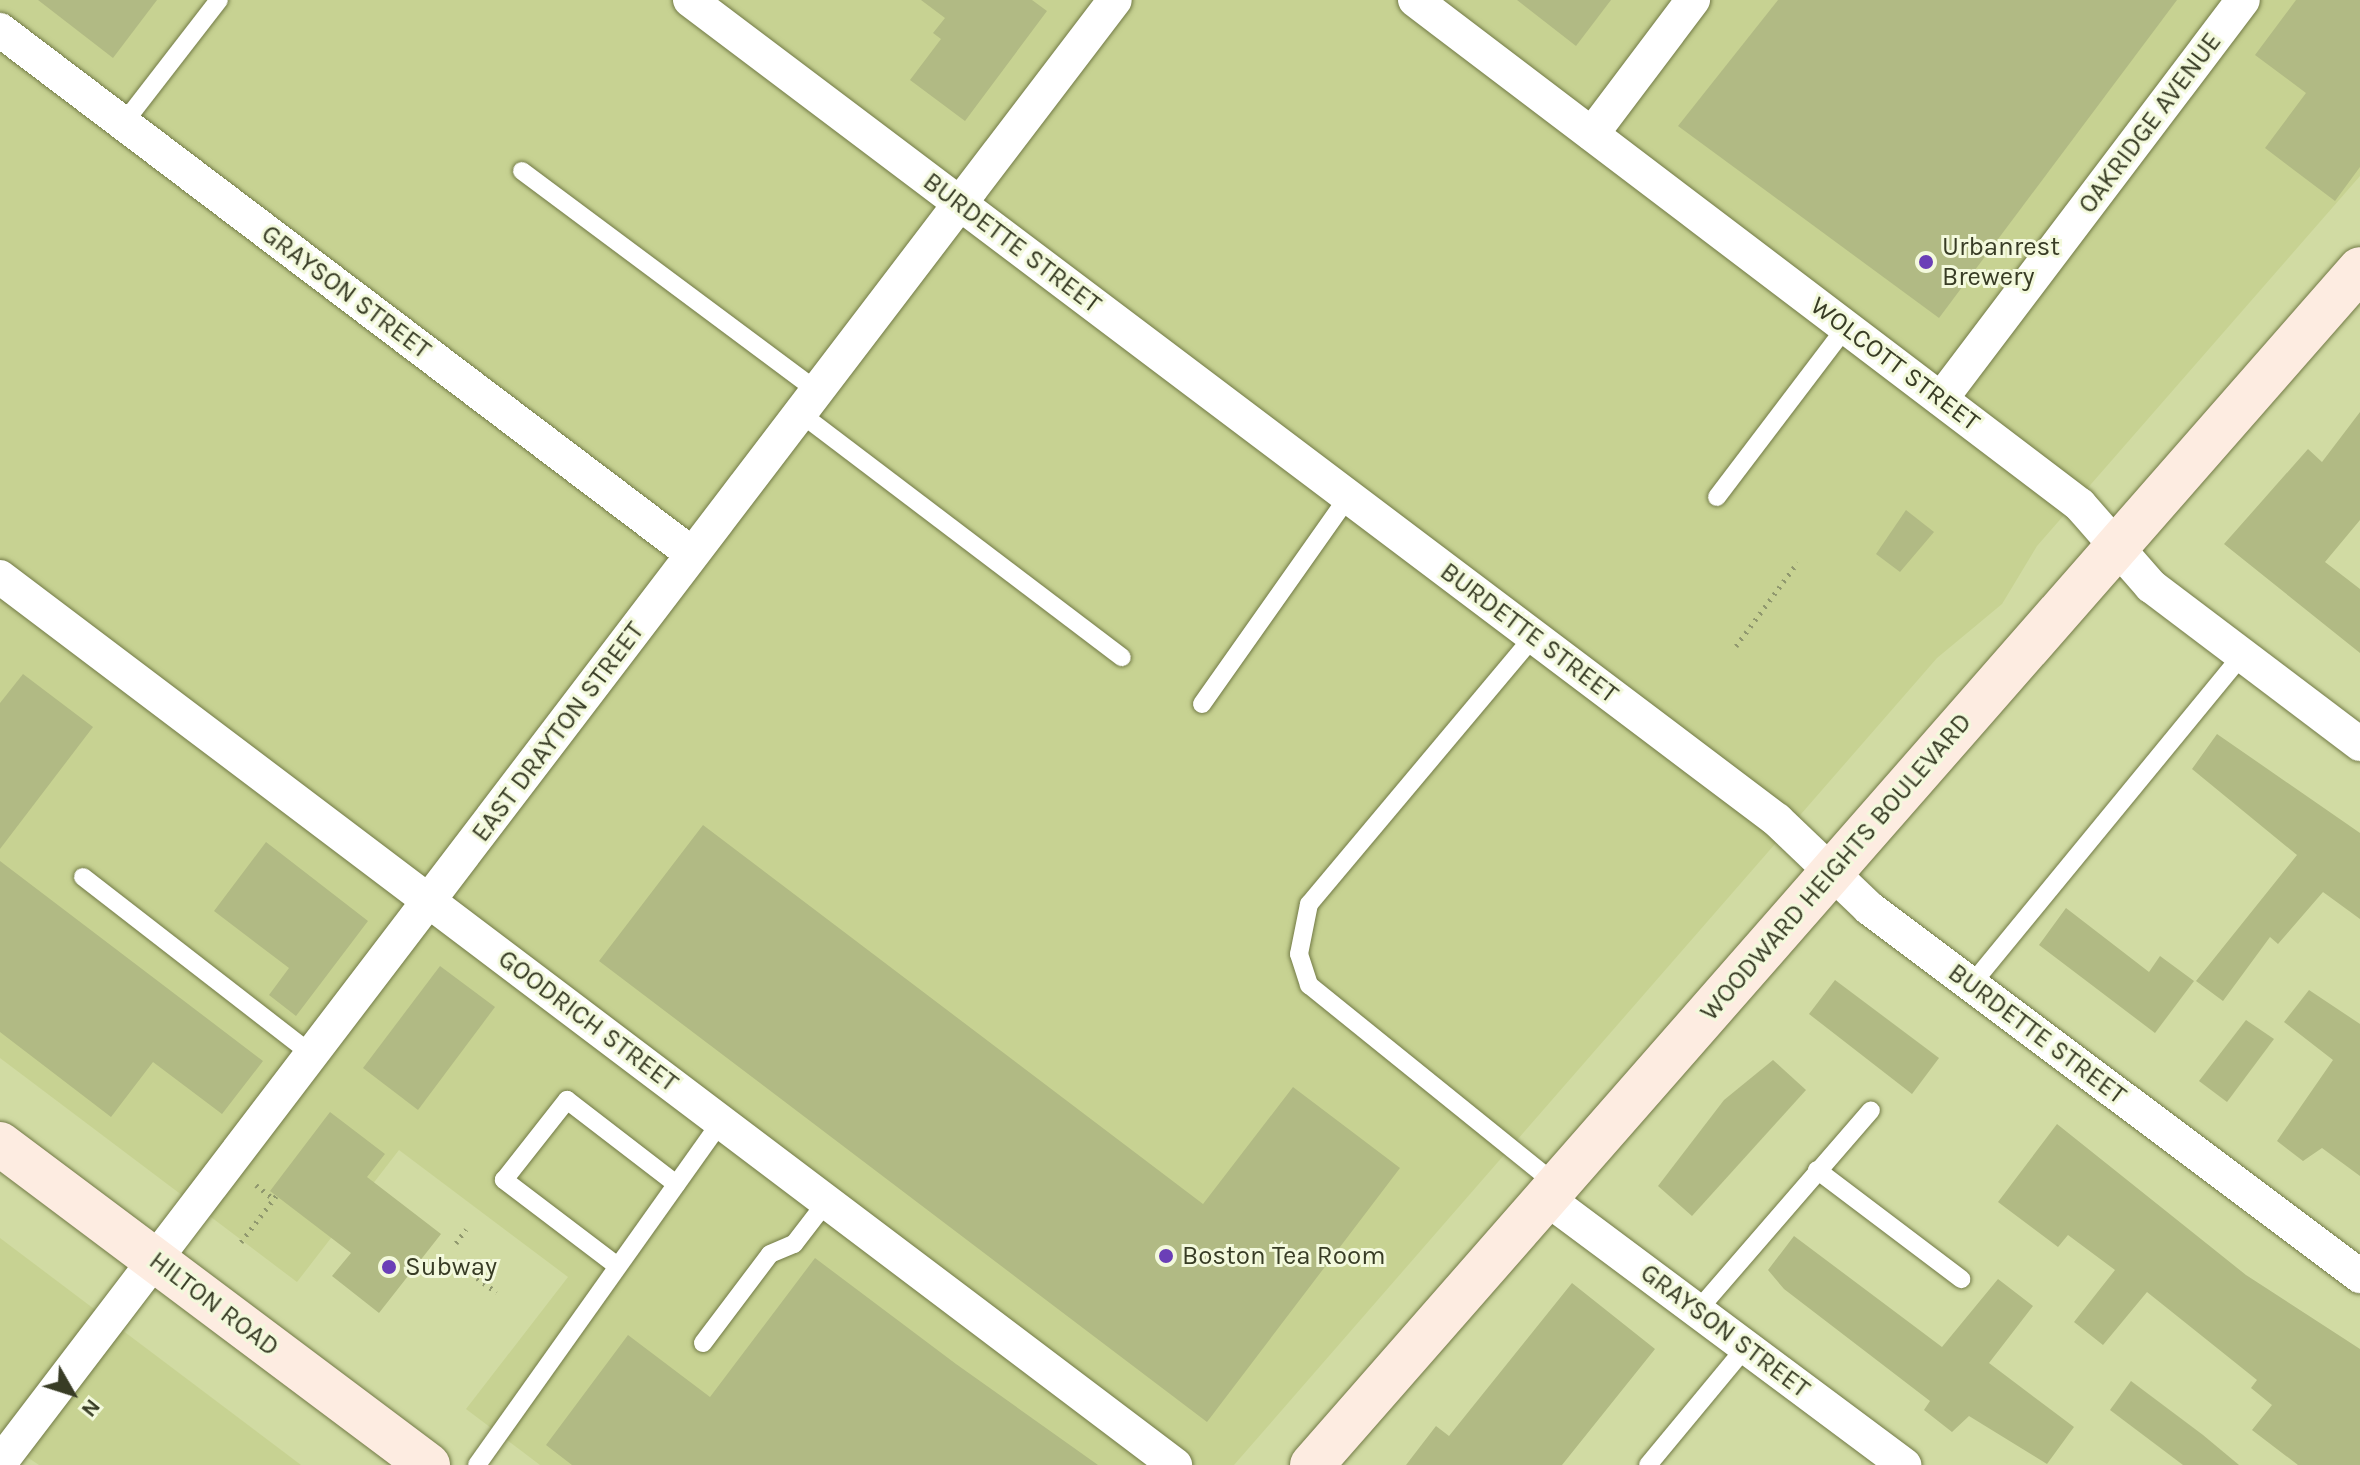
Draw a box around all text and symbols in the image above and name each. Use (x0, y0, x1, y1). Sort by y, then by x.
street label: OAKRIDGE AVENUE (2072, 26, 2228, 220)
street label: BURDETTE STREET (917, 166, 1107, 320)
street label: GRAYSON STREET (255, 218, 437, 366)
place label: Urbanrest Brewery (1942, 231, 2060, 292)
marker: Urbanrest Brewery (1917, 253, 1935, 271)
street label: WOLCOTT STREET (1804, 290, 1986, 438)
street label: BURDETTE STREET (1434, 556, 1624, 710)
street label: EAST DRAYTON STREET (465, 616, 651, 848)
street label: WOODWARD HEIGHTS BOULEVARD (1694, 707, 1978, 1027)
street label: GOODRICH STREET (492, 943, 684, 1099)
street label: BURDETTE STREET (1942, 957, 2132, 1111)
place label: Boston Tea Room (1182, 1240, 1385, 1272)
street label: HILTON ROAD (143, 1245, 285, 1363)
marker: Boston Tea Room (1157, 1247, 1175, 1265)
place label: Subway (405, 1251, 497, 1283)
street label: GRAYSON STREET (1634, 1257, 1816, 1405)
marker: Subway (380, 1258, 398, 1276)
north arrow (32, 1353, 112, 1433)
text: N (76, 1394, 106, 1422)

